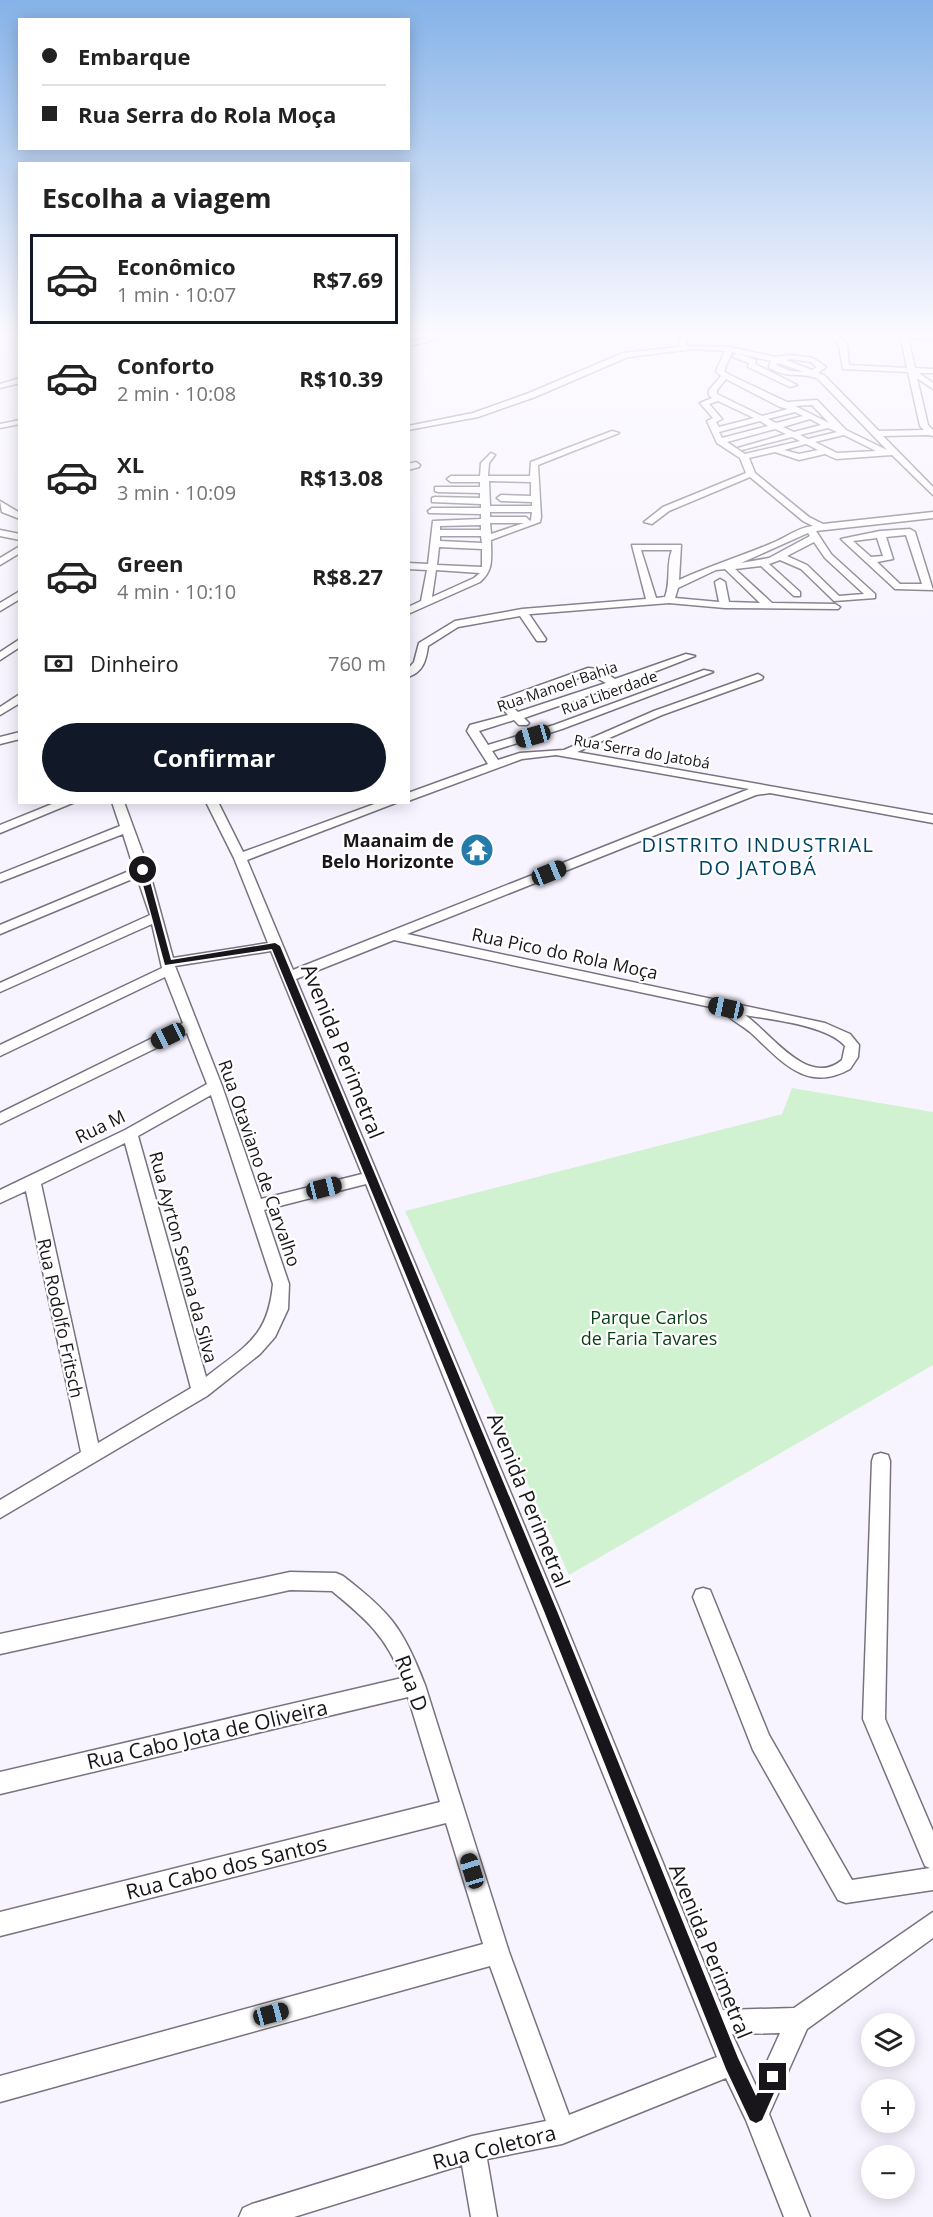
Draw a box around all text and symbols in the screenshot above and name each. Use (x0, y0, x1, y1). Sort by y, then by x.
text: Embarque (78, 41, 191, 71)
text: Rua Serra do Rola Moça (78, 99, 336, 129)
text: Escolha a viagem (42, 179, 271, 216)
text: Econômico (117, 251, 236, 281)
icon: car (45, 252, 99, 306)
text: R$7.69 (312, 264, 383, 294)
text: 1 min · 10:07 (117, 281, 236, 308)
text: Conforto (117, 350, 214, 380)
icon: car (45, 351, 99, 405)
text: R$10.39 (299, 363, 383, 393)
text: 2 min · 10:08 (117, 380, 236, 407)
text: XL (117, 449, 144, 479)
icon: car (45, 450, 99, 504)
text: R$13.08 (299, 462, 383, 492)
text: 3 min · 10:09 (117, 479, 236, 506)
text: Green (117, 548, 183, 578)
icon: car (45, 549, 99, 603)
text: R$8.27 (312, 561, 383, 591)
text: 4 min · 10:10 (117, 578, 236, 605)
icon: cash (42, 647, 75, 680)
text: Dinheiro (90, 648, 179, 678)
text: 760 m (328, 650, 386, 677)
street label: Rua Manoel Bahia (494, 656, 620, 716)
street label: Rua Liberdade (558, 665, 660, 719)
car (513, 722, 553, 750)
button: Confirmar (42, 723, 386, 792)
street label: Rua Serra do Jatobá (572, 729, 712, 773)
place label: Maanaim de Belo Horizonte (321, 828, 454, 873)
district label: DISTRITO INDUSTRIAL DO JATOBÁ (641, 831, 875, 881)
temple icon: Maanaim de Belo Horizonte (459, 832, 495, 868)
route start (129, 856, 156, 883)
car (529, 858, 569, 888)
street label: Rua Pico do Rola Moça (470, 922, 660, 984)
street label: Avenida Perimetral (295, 959, 391, 1143)
car (707, 995, 745, 1021)
car (148, 1020, 188, 1052)
street label: Rua Otaviano de Carvalho (213, 1056, 307, 1270)
street label: Rua M (71, 1104, 129, 1148)
street label: Rua Ayrton Senna da Silva (144, 1149, 224, 1365)
car (304, 1175, 344, 1201)
street label: Rua Rodolfo Fritsch (32, 1236, 90, 1400)
park label: Parque Carlos de Faria Tavares (581, 1305, 717, 1350)
street label: Avenida Perimetral (481, 1408, 577, 1592)
street label: Rua D (389, 1651, 435, 1715)
street label: Rua Cabo Jota de Oliveira (84, 1693, 330, 1775)
street label: Rua Cabo dos Santos (123, 1829, 329, 1905)
car (458, 1851, 486, 1891)
street label: Avenida Perimetral (663, 1859, 759, 2043)
car (251, 2001, 291, 2027)
map controls (861, 2013, 915, 2199)
button: layers (861, 2013, 915, 2067)
route end (759, 2063, 786, 2090)
button: + (861, 2079, 915, 2133)
street label: Rua Coletora (429, 2118, 559, 2176)
button: − (861, 2145, 915, 2199)

